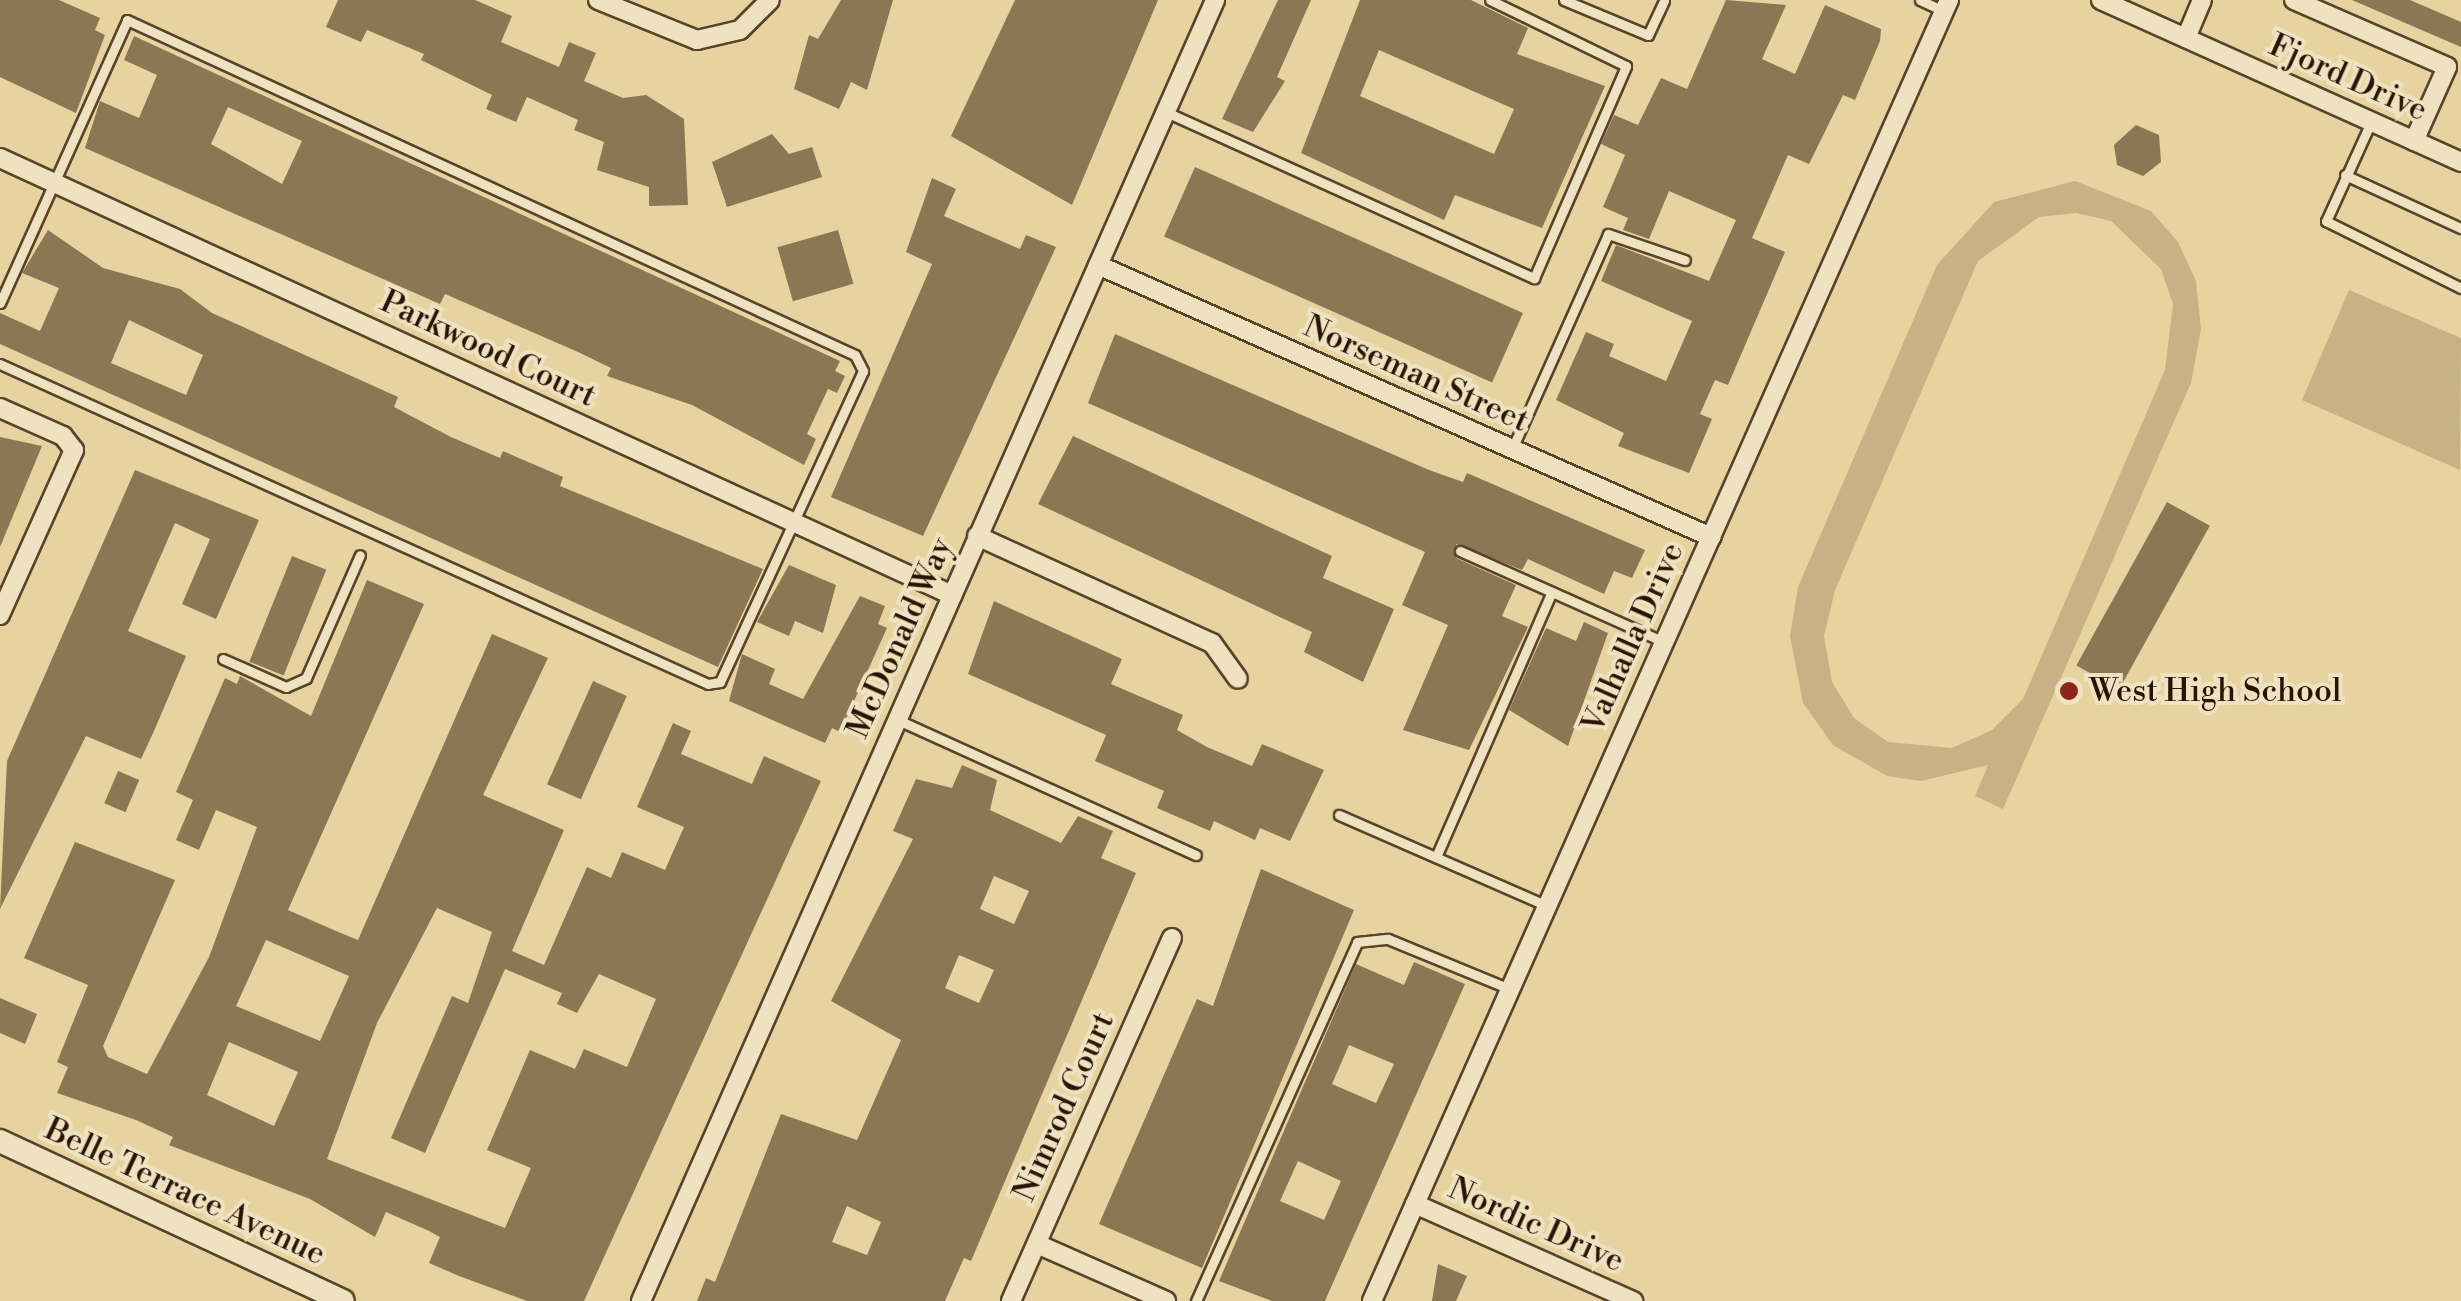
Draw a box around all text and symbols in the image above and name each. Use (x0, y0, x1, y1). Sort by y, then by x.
street label: Fjord Drive (2263, 26, 2433, 130)
street label: Parkwood Court (374, 282, 602, 416)
street label: Norseman Street (1298, 307, 1534, 441)
street label: McDonald Way (839, 532, 961, 744)
street label: Valhalla Drive (1574, 537, 1692, 739)
place label: West High School (2089, 672, 2342, 710)
marker: West High School (2058, 680, 2080, 702)
street label: Nimrod Court (1005, 1007, 1123, 1207)
street label: Belle Terrace Avenue (39, 1110, 331, 1274)
street label: Nordic Drive (1442, 1169, 1630, 1281)

